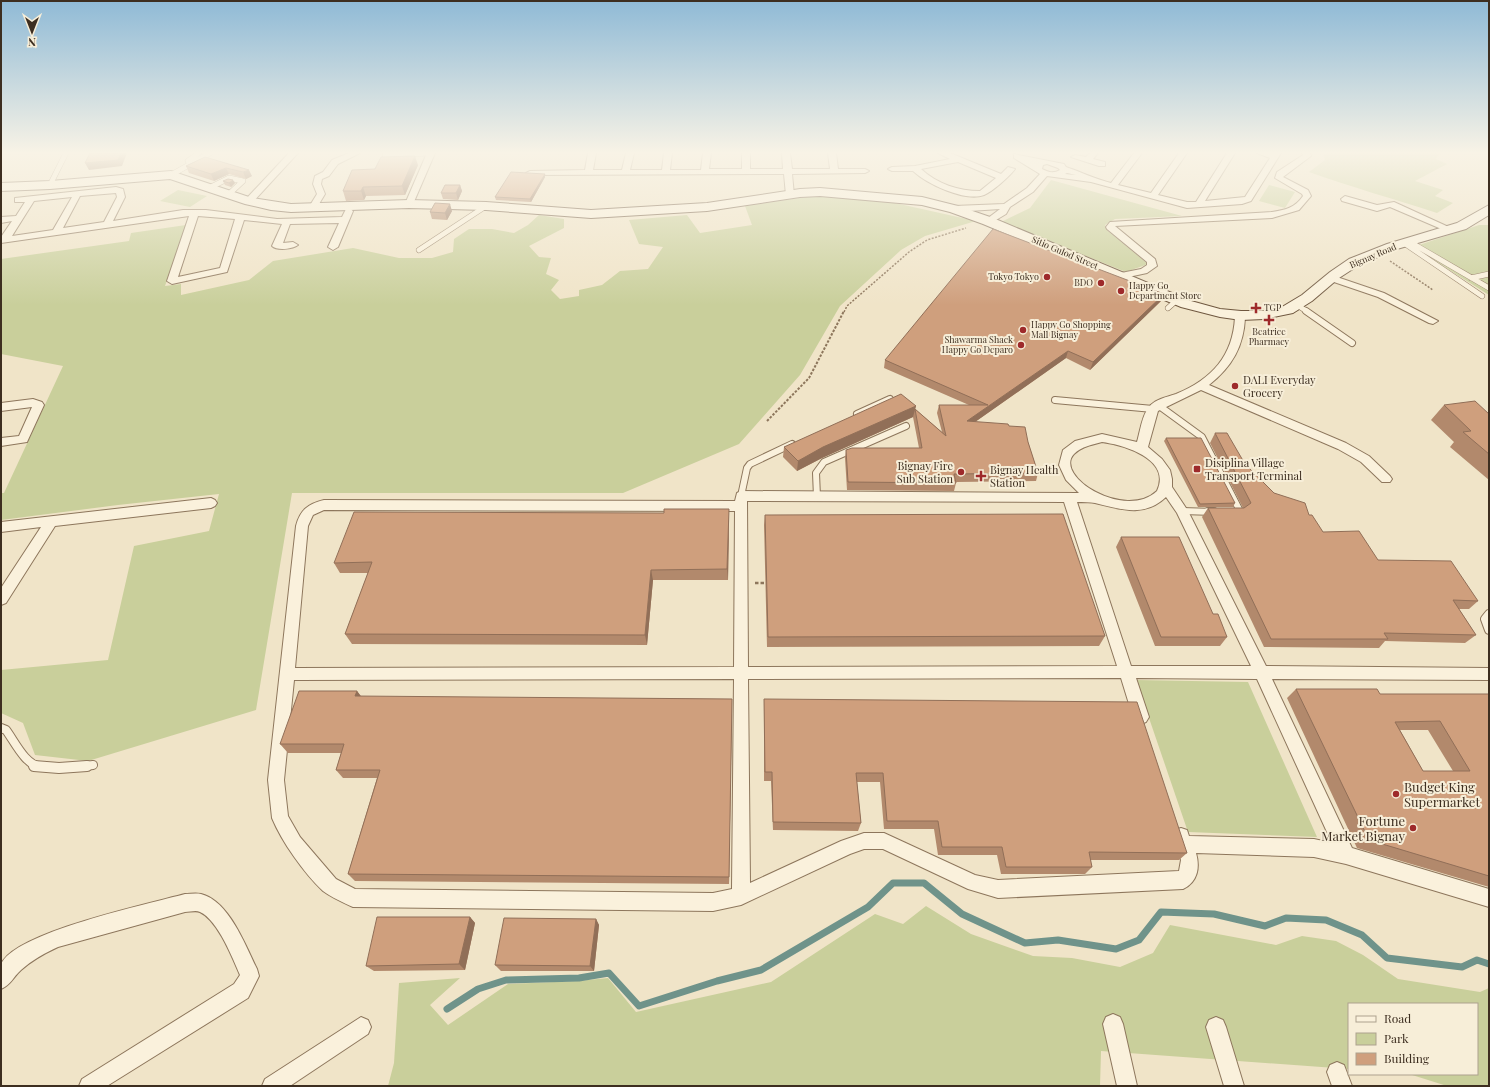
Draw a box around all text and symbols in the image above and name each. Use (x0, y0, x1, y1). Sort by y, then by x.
north arrow (12, 12, 52, 52)
text: N (28, 35, 36, 50)
street label: Sitio Gulod Street (1030, 233, 1101, 272)
street label: Bignay Road (1347, 240, 1399, 270)
place label: Tokyo Tokyo (988, 270, 1039, 282)
marker: Tokyo Tokyo (1042, 272, 1052, 282)
place label: BDO (1074, 276, 1093, 288)
marker: BDO (1096, 278, 1106, 288)
place label: Happy Go Department Store (1129, 279, 1202, 301)
marker: Happy Go Department Store (1116, 286, 1126, 296)
place label: TGP (1264, 301, 1281, 313)
marker: TGP (1251, 303, 1261, 313)
marker: Beatrice Pharmacy (1264, 315, 1274, 325)
place label: Happy Go Shopping Mall Bignay (1031, 318, 1111, 340)
marker: Happy Go Shopping Mall Bignay (1018, 325, 1028, 335)
place label: Beatrice Pharmacy (1249, 325, 1290, 347)
place label: Shawarma Shack Happy Go Deparo (942, 333, 1013, 355)
marker: Shawarma Shack Happy Go Deparo (1016, 340, 1026, 350)
place label: DALI Everyday Grocery (1243, 372, 1316, 400)
marker: DALI Everyday Grocery (1230, 381, 1240, 391)
place label: Disiplina Village Transport Terminal (1205, 455, 1302, 483)
place label: Bignay Fire Sub Station (897, 458, 953, 486)
place label: Bignay Health Station (990, 462, 1059, 490)
marker: Disiplina Village Transport Terminal (1192, 464, 1202, 474)
marker: Bignay Fire Sub Station (956, 467, 966, 477)
marker: Bignay Health Station (975, 470, 987, 482)
place label: Budget King Supermarket (1404, 778, 1480, 810)
marker: Budget King Supermarket (1391, 789, 1401, 799)
place label: Fortune Market Bignay (1321, 812, 1405, 844)
marker: Fortune Market Bignay (1408, 823, 1418, 833)
legend (1348, 1003, 1478, 1075)
text: Road (1384, 1010, 1411, 1026)
text: Park (1384, 1030, 1409, 1046)
text: Building (1384, 1050, 1430, 1066)

